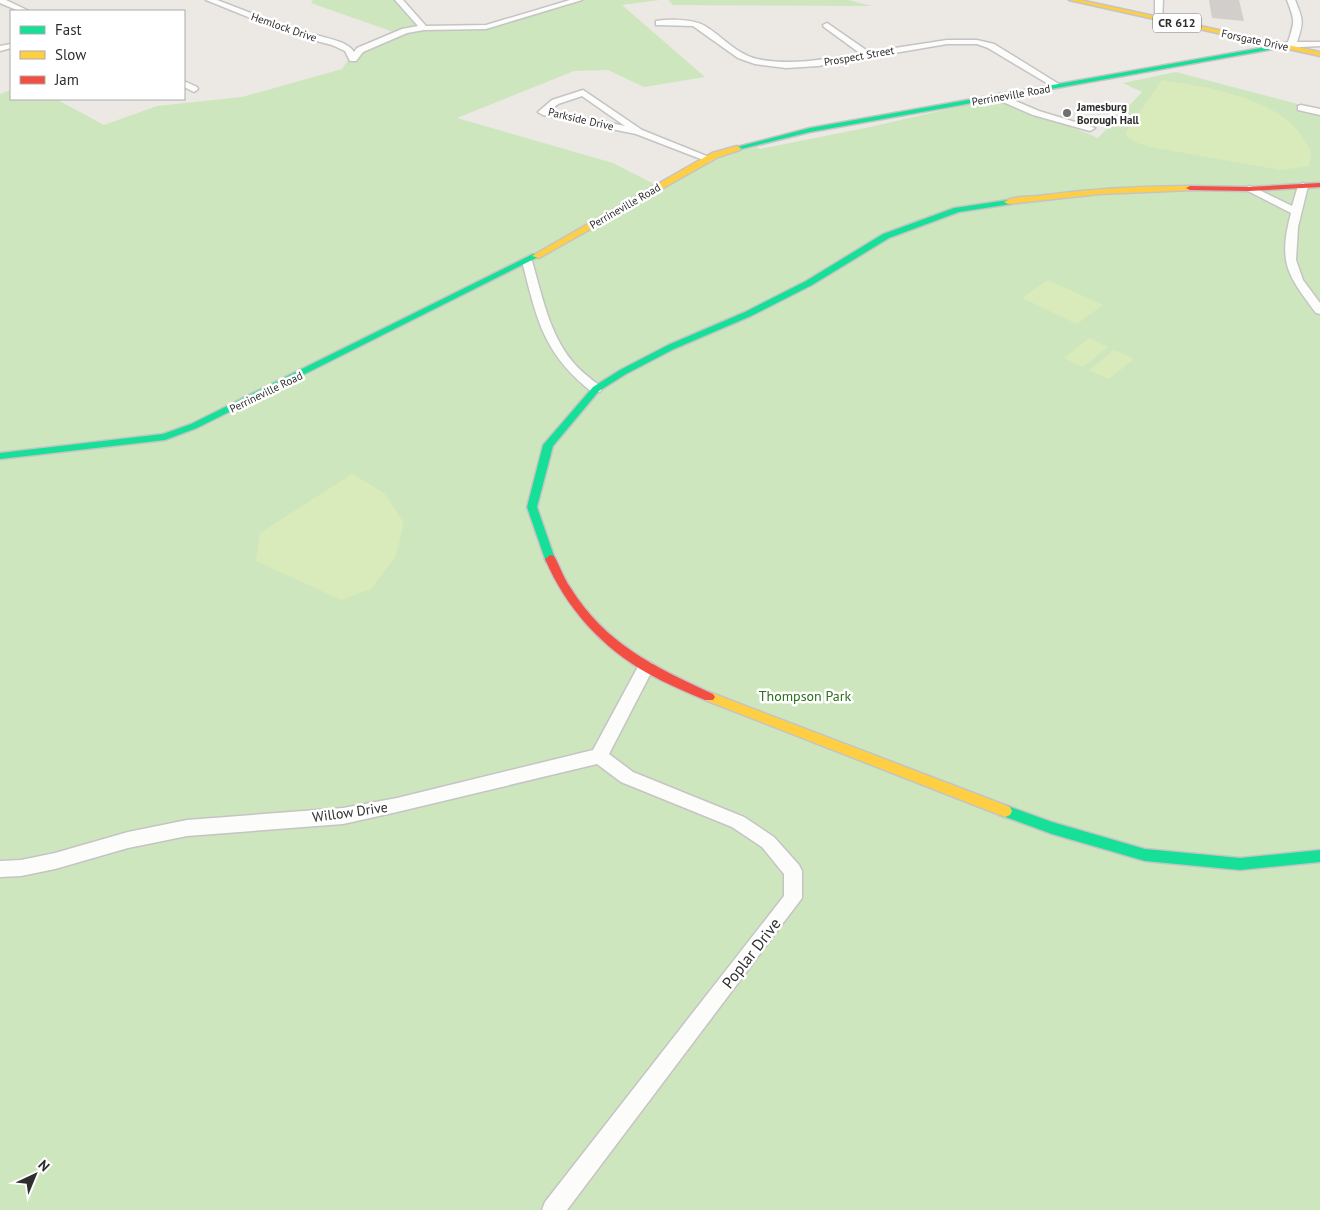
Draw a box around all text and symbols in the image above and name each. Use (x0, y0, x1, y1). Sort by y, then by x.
street label: Hemlock Drive (249, 9, 319, 45)
legend (10, 10, 185, 100)
road number: CR 612 (1153, 13, 1201, 32)
text: Fast (55, 20, 82, 39)
street label: Forsgate Drive (1220, 26, 1290, 54)
street label: Prospect Street (823, 43, 896, 69)
text: Slow (55, 45, 86, 64)
text: Jam (54, 70, 79, 89)
street label: Perrineville Road (971, 81, 1051, 109)
place label: Jamesburg Borough Hall (1076, 100, 1140, 127)
street label: Parkside Drive (547, 105, 616, 133)
marker: Jamesburg Borough Hall (1061, 107, 1073, 119)
street label: Perrineville Road (587, 180, 663, 232)
street label: Perrineville Road (227, 368, 305, 416)
park label: Thompson Park (759, 687, 851, 705)
street label: Willow Drive (311, 798, 389, 826)
street label: Poplar Drive (717, 914, 785, 992)
north arrow (10, 1150, 60, 1200)
text: N (34, 1156, 54, 1175)

